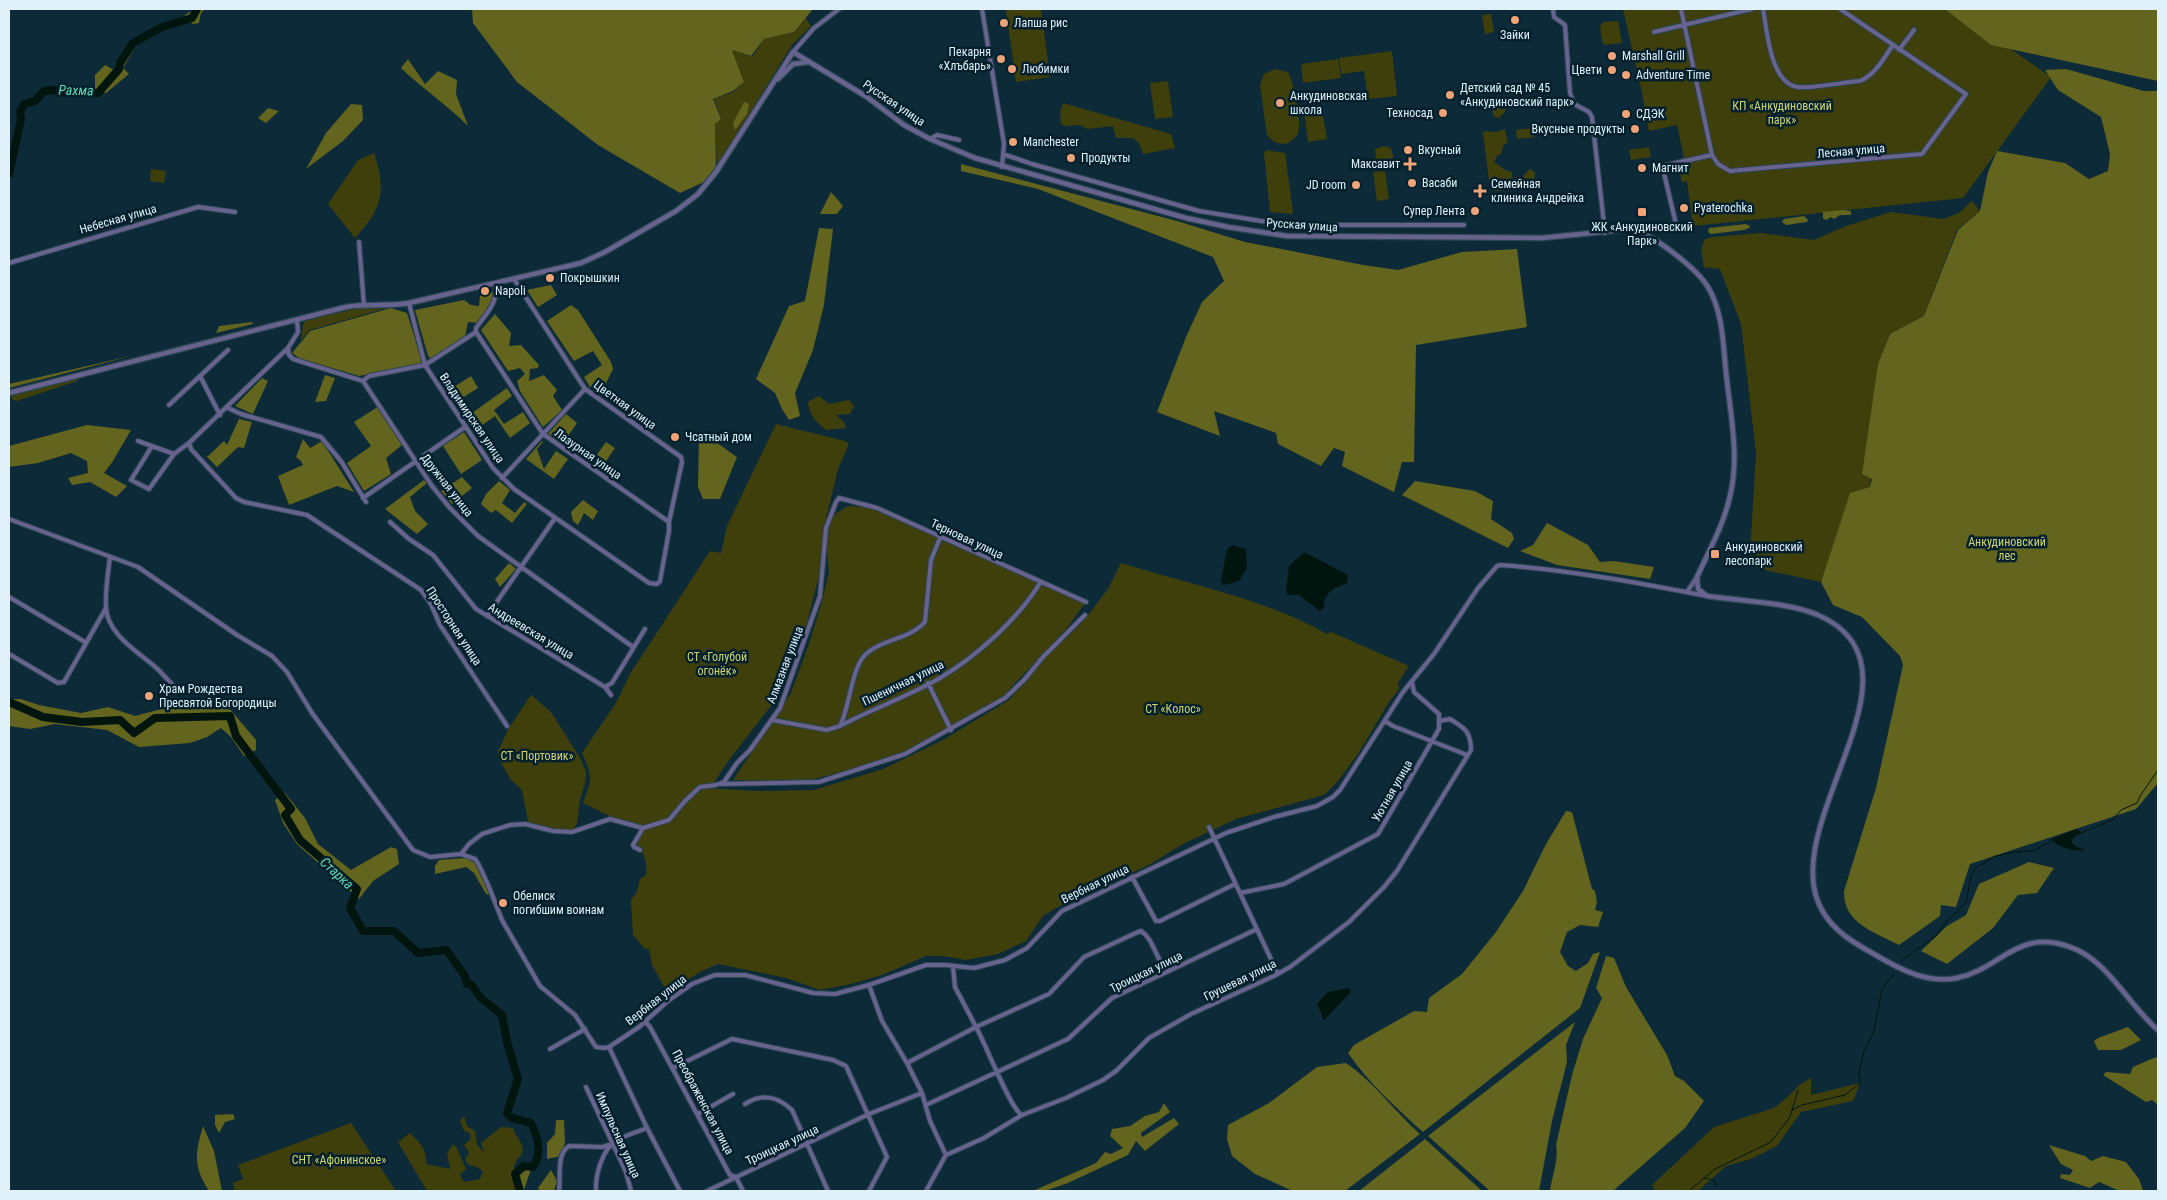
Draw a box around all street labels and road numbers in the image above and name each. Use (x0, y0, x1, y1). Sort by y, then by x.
street label: Русская улица (860, 77, 928, 129)
street label: Лесная улица (1817, 141, 1886, 161)
street label: Небесная улица (78, 201, 158, 237)
street label: Русская улица (1266, 216, 1339, 235)
street label: Владимирская улица (437, 370, 507, 466)
street label: Цветная улица (591, 378, 659, 433)
street label: Лазурная улица (552, 426, 625, 482)
street label: Дружная улица (418, 451, 476, 520)
street label: Терновая улица (928, 516, 1006, 562)
street label: Просторная улица (423, 584, 485, 668)
street label: Андреевская улица (486, 600, 577, 662)
street label: Алмазная улица (764, 624, 806, 706)
street label: Пшеничная улица (860, 657, 946, 709)
street label: Уютная улица (1369, 757, 1415, 824)
street label: Вербная улица (1059, 862, 1131, 906)
street label: Троицкая улица (1107, 948, 1185, 996)
street label: Грушевая улица (1201, 956, 1279, 1004)
street label: Вербная улица (623, 972, 689, 1028)
street label: Преображенская улица (669, 1047, 737, 1157)
street label: Импульсная улица (593, 1090, 643, 1181)
street label: Троицкая улица (743, 1122, 821, 1168)

